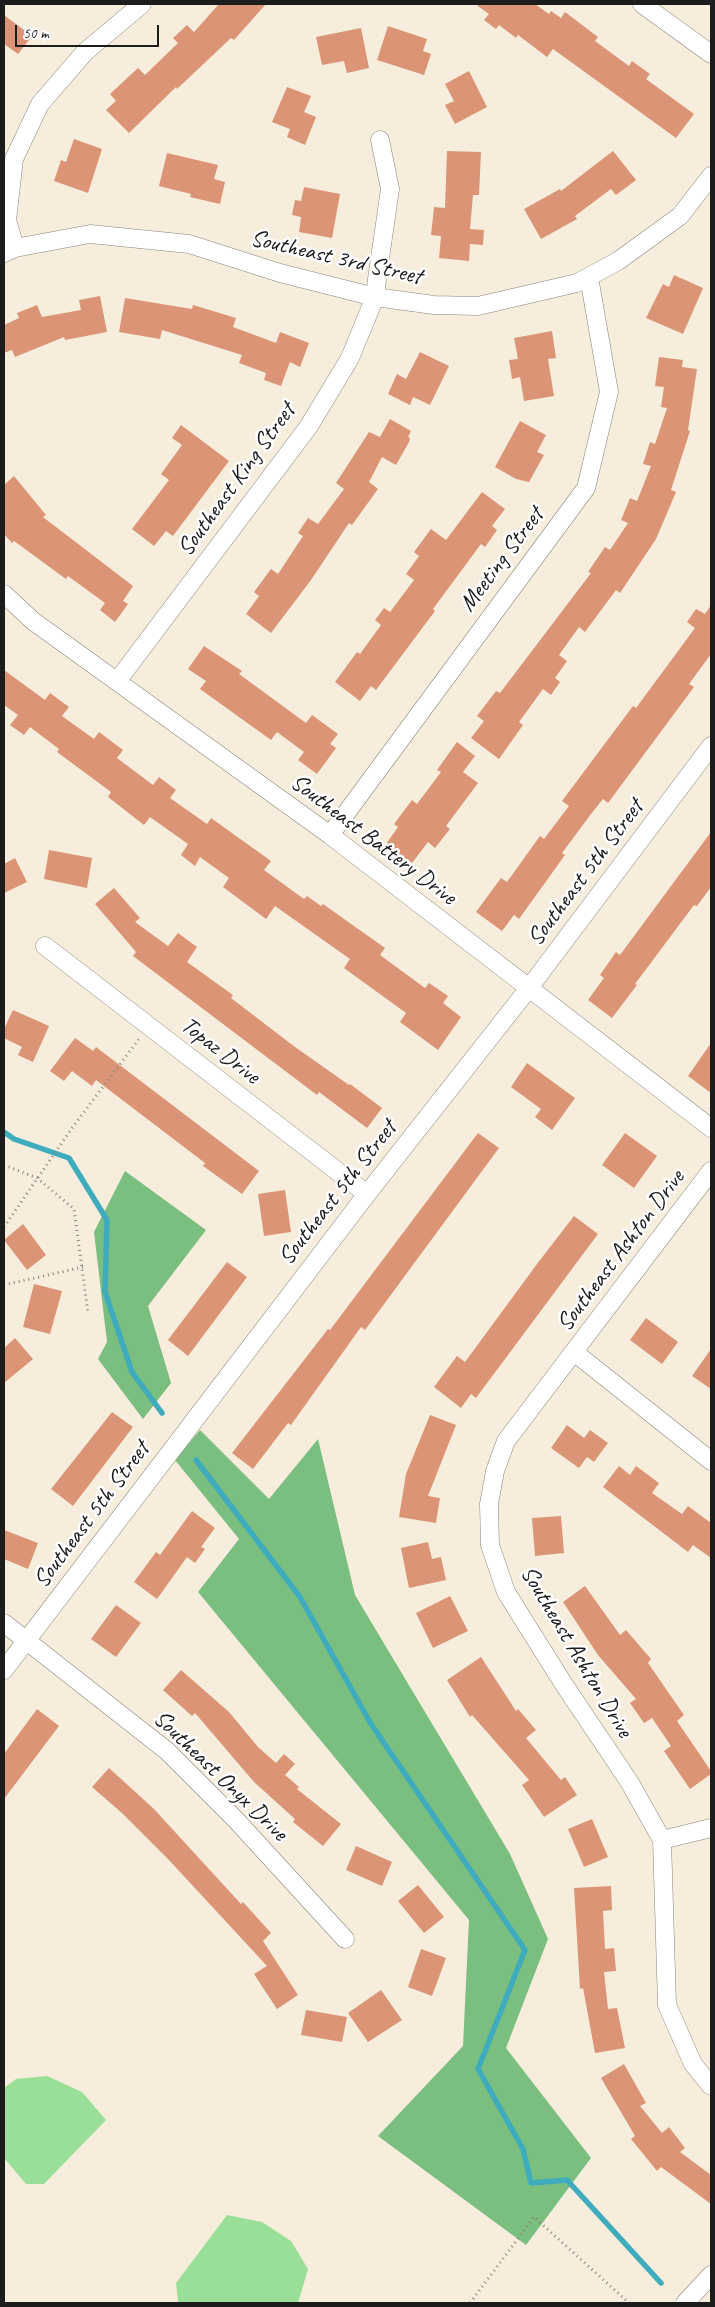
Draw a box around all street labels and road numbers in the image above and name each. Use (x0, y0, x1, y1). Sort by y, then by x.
street label: Southeast 3rd Street (248, 224, 424, 292)
street label: Southeast King Street (172, 398, 302, 562)
street label: Meeting Street (454, 502, 550, 618)
street label: Southeast Battery Drive (284, 768, 462, 912)
street label: Southeast 5th Street (522, 794, 650, 952)
street label: Topaz Drive (175, 1011, 265, 1091)
street label: Southeast 5th Street (273, 1115, 403, 1271)
street label: Southeast Ashton Drive (551, 1165, 691, 1337)
street label: Southeast 5th Street (28, 1436, 156, 1594)
street label: Southeast Ashton Drive (513, 1561, 639, 1743)
street label: Southeast Onyx Drive (147, 1705, 293, 1847)

